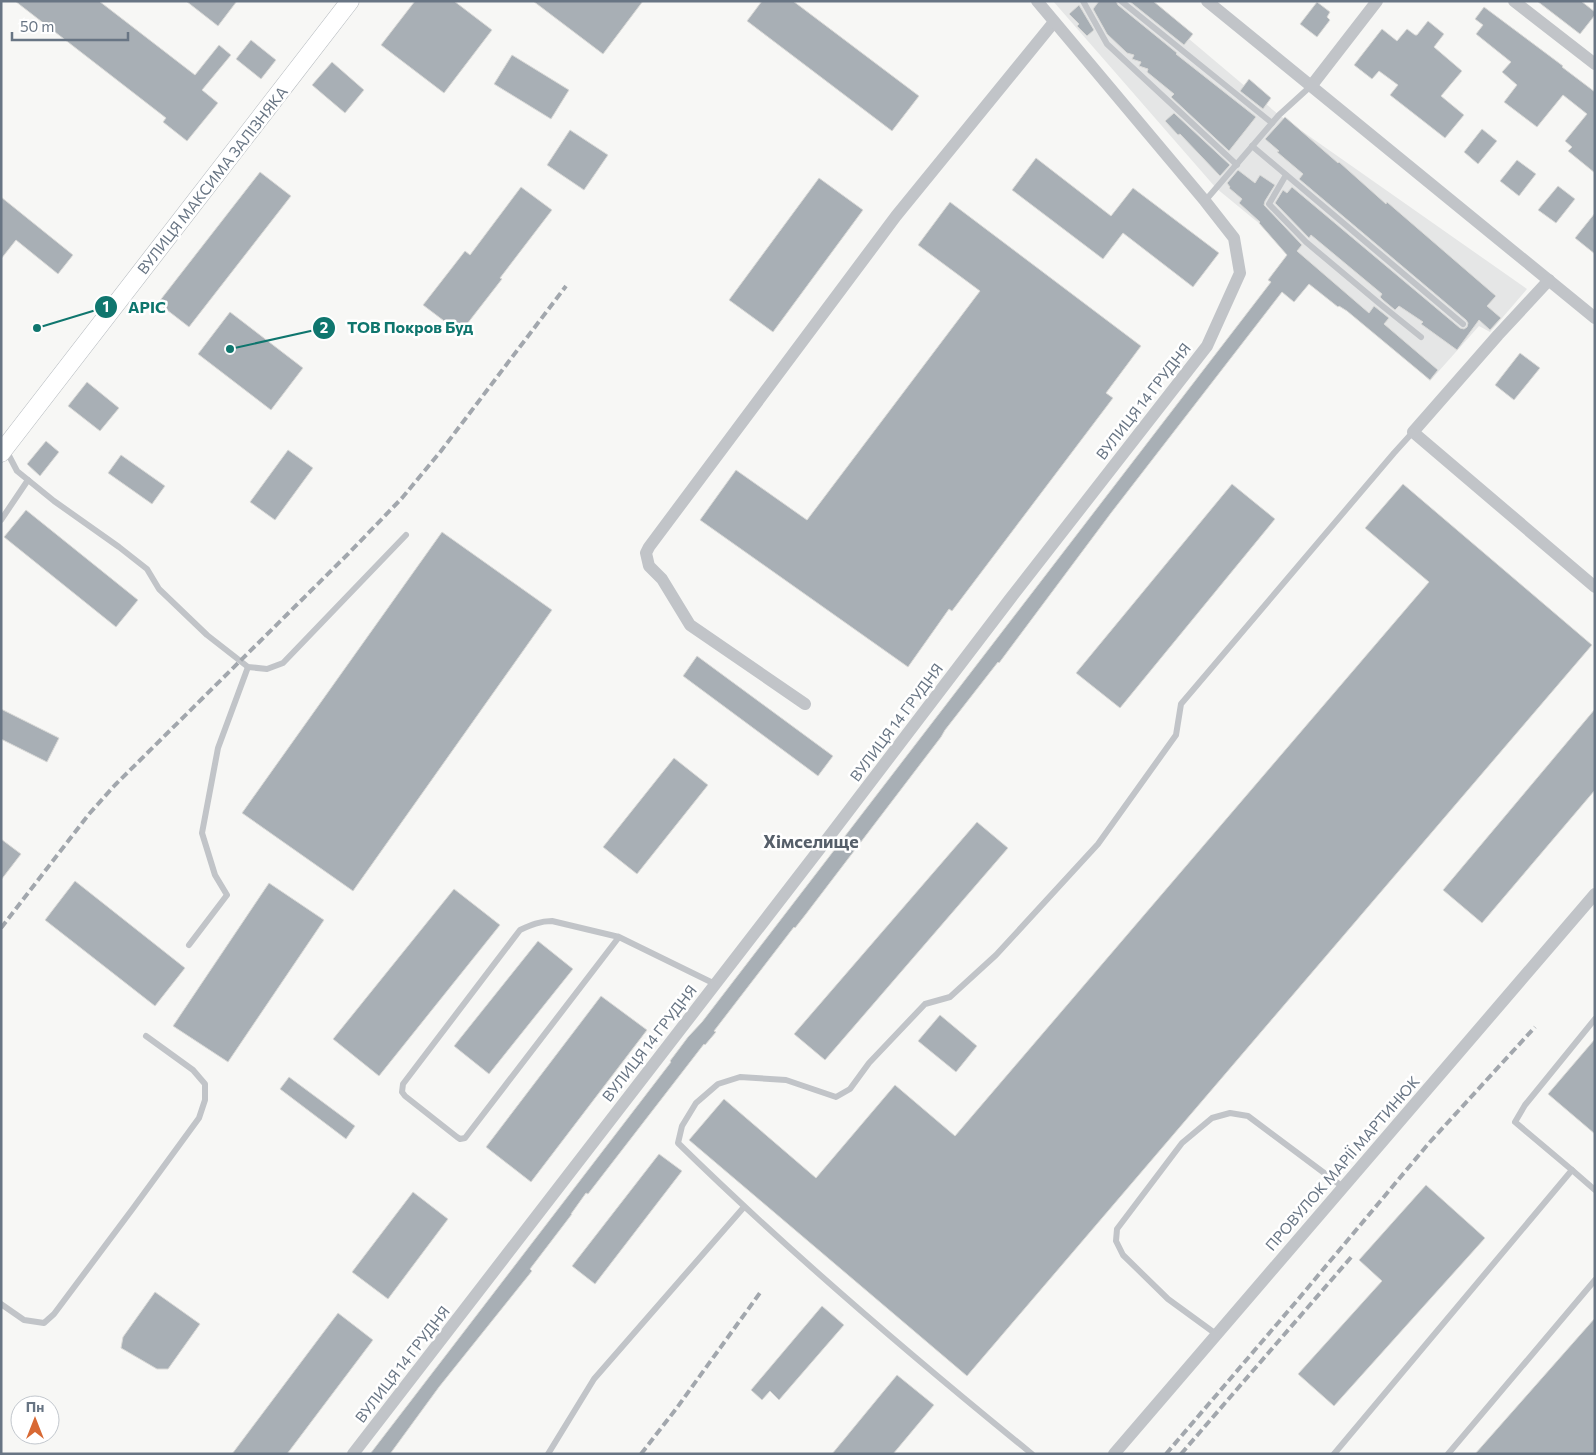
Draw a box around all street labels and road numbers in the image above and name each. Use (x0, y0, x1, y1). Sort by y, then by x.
street label: ВУЛИЦЯ МАКСИМА ЗАЛІЗНЯКА (133, 83, 291, 277)
street label: ВУЛИЦЯ 14 ГРУДНЯ (1092, 339, 1194, 463)
street label: ВУЛИЦЯ 14 ГРУДНЯ (846, 660, 946, 784)
street label: ВУЛИЦЯ 14 ГРУДНЯ (598, 981, 700, 1105)
street label: ПРОВУЛОК МАРІЇ МАРТИНЮК (1261, 1072, 1423, 1254)
street label: ВУЛИЦЯ 14 ГРУДНЯ (351, 1302, 453, 1426)

